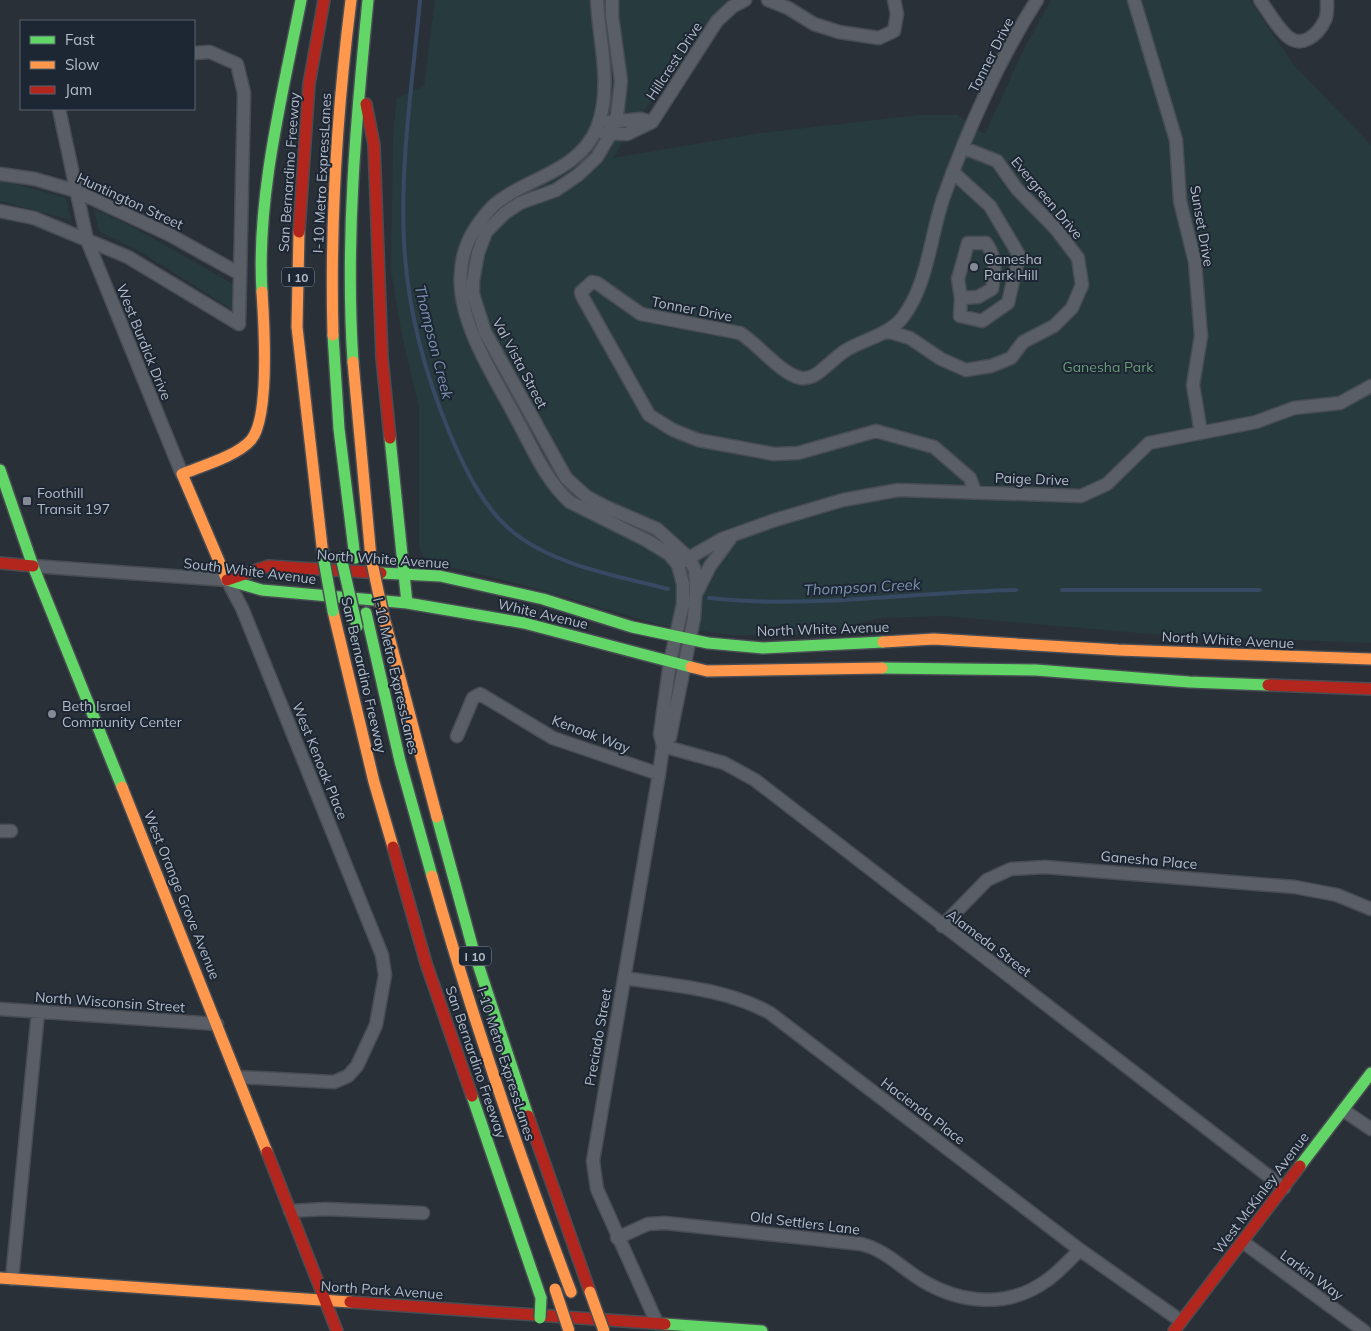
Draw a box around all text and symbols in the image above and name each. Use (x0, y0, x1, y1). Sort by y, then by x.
street label: Tonner Drive (964, 14, 1018, 96)
street label: Hillcrest Drive (642, 19, 706, 103)
legend (20, 20, 195, 110)
text: Fast (65, 30, 95, 49)
text: Slow (65, 55, 99, 74)
text: Jam (65, 80, 92, 99)
street label: San Bernardino Freeway (274, 91, 304, 252)
street label: I-10 Metro ExpressLanes (309, 92, 335, 254)
street label: Evergreen Drive (1007, 153, 1087, 243)
street label: Huntington Street (74, 168, 186, 234)
street label: Sunset Drive (1186, 184, 1218, 268)
place label: Ganesha Park Hill (984, 250, 1042, 284)
marker: Ganesha Park Hill (968, 261, 980, 273)
road number: I 10 (282, 268, 314, 286)
street label: West Burdick Drive (112, 281, 176, 403)
water label: Thompson Creek (411, 283, 458, 402)
street label: Tonner Drive (650, 292, 734, 326)
street label: Val Vista Street (489, 315, 551, 411)
park label: Ganesha Park (1062, 358, 1154, 376)
street label: Paige Drive (995, 469, 1069, 489)
place label: Foothill Transit 197 (37, 484, 110, 518)
marker: Foothill Transit 197 (21, 495, 33, 507)
street label: North White Avenue (316, 545, 450, 573)
street label: South White Avenue (183, 554, 317, 588)
water label: Thompson Creek (803, 574, 922, 600)
street label: San Bernardino Freeway (337, 595, 391, 756)
street label: White Avenue (496, 595, 590, 633)
street label: I-10 Metro ExpressLanes (369, 596, 423, 756)
street label: North White Avenue (756, 618, 890, 640)
street label: North White Avenue (1161, 628, 1295, 652)
place label: Beth Israel Community Center (62, 697, 183, 731)
street label: West Kenoak Place (288, 700, 352, 822)
marker: Beth Israel Community Center (46, 708, 58, 720)
street label: Kenoak Way (549, 711, 633, 757)
street label: West Orange Grove Avenue (140, 808, 224, 982)
street label: Ganesha Place (1100, 847, 1198, 873)
street label: Alameda Street (943, 905, 1035, 981)
road number: I 10 (459, 946, 491, 966)
street label: San Bernardino Freeway (441, 983, 511, 1141)
street label: I-10 Metro ExpressLanes (473, 985, 539, 1143)
street label: Preciado Street (581, 987, 615, 1087)
street label: North Wisconsin Street (34, 988, 186, 1016)
street label: Hacienda Place (877, 1073, 969, 1149)
street label: West McKinley Avenue (1209, 1129, 1313, 1257)
street label: Old Settlers Lane (749, 1207, 861, 1239)
street label: Larkin Way (1277, 1246, 1348, 1304)
street label: North Park Avenue (320, 1277, 444, 1303)

